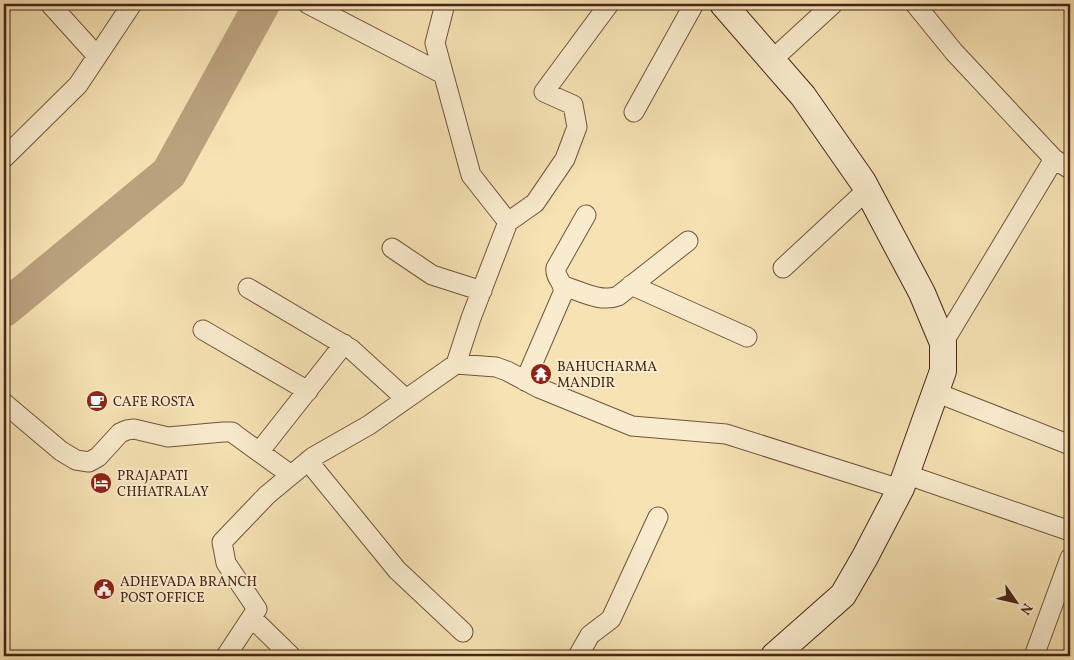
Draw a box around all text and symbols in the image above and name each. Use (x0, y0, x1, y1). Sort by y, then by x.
place label: BAHUCHARMA MANDIR (557, 358, 657, 393)
temple icon: BAHUCHARMA MANDIR (529, 362, 553, 386)
cafe icon: CAFE ROSTA (85, 389, 109, 413)
place label: CAFE ROSTA (113, 393, 195, 412)
place label: PRAJAPATI CHHATRALAY (117, 467, 209, 502)
hotel icon: PRAJAPATI CHHATRALAY (89, 471, 113, 495)
place label: ADHEVADA BRANCH POST OFFICE (120, 573, 257, 608)
public building icon: ADHEVADA BRANCH POST OFFICE (92, 577, 116, 601)
north arrow (992, 578, 1042, 628)
text: N (1015, 599, 1036, 618)

